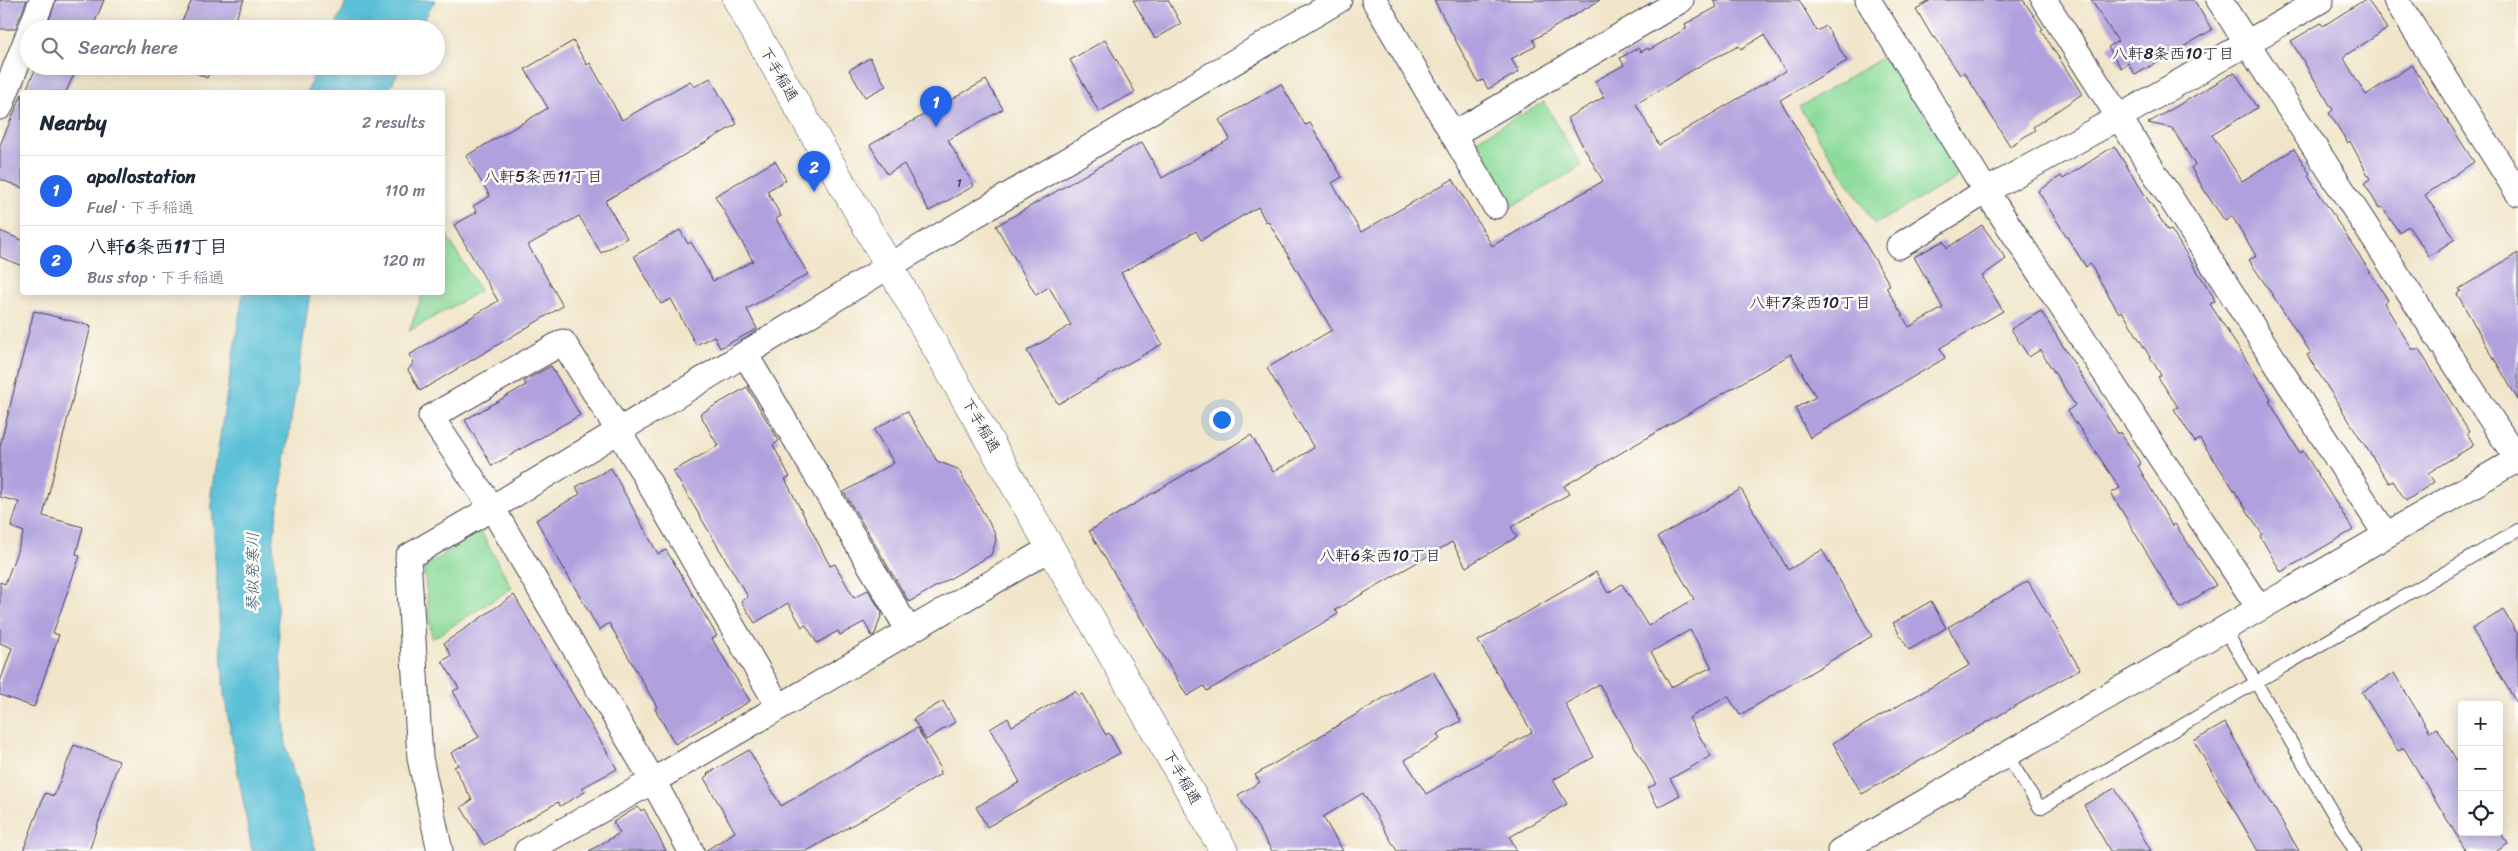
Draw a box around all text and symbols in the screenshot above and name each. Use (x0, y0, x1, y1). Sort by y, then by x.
search box (20, 20, 445, 75)
text: Search here (78, 31, 178, 64)
icon: search (38, 34, 66, 62)
district label: 八軒8条西10丁目 (2112, 39, 2234, 68)
street label: 下手稲通 (753, 42, 805, 106)
pin: 1 (920, 86, 952, 127)
text: Nearby (40, 104, 106, 142)
text: 2 results (362, 108, 425, 137)
pin: 2 (798, 151, 830, 192)
text: apollostation (87, 160, 196, 193)
district label: 八軒5条西11丁目 (483, 162, 603, 191)
house number: 1 (956, 172, 962, 194)
text: 1 (53, 176, 59, 205)
text: 110 m (385, 176, 425, 205)
text: Fuel · 下手稲通 (87, 193, 194, 222)
text: 八軒6条西11丁目 (87, 230, 228, 263)
text: 2 (51, 246, 61, 275)
text: 120 m (382, 246, 425, 275)
text: Bus stop · 下手稲通 (87, 263, 224, 292)
district label: 八軒7条西10丁目 (1749, 288, 1871, 317)
street label: 下手稲通 (955, 393, 1007, 457)
your location (1209, 407, 1235, 433)
water label: 琴似発寒川 (238, 532, 267, 612)
district label: 八軒6条西10丁目 (1319, 541, 1441, 570)
map controls (2458, 701, 2503, 836)
button: + (2458, 701, 2503, 746)
street label: 下手稲通 (1156, 745, 1208, 809)
button: − (2458, 746, 2503, 791)
button: locate (2458, 791, 2503, 836)

